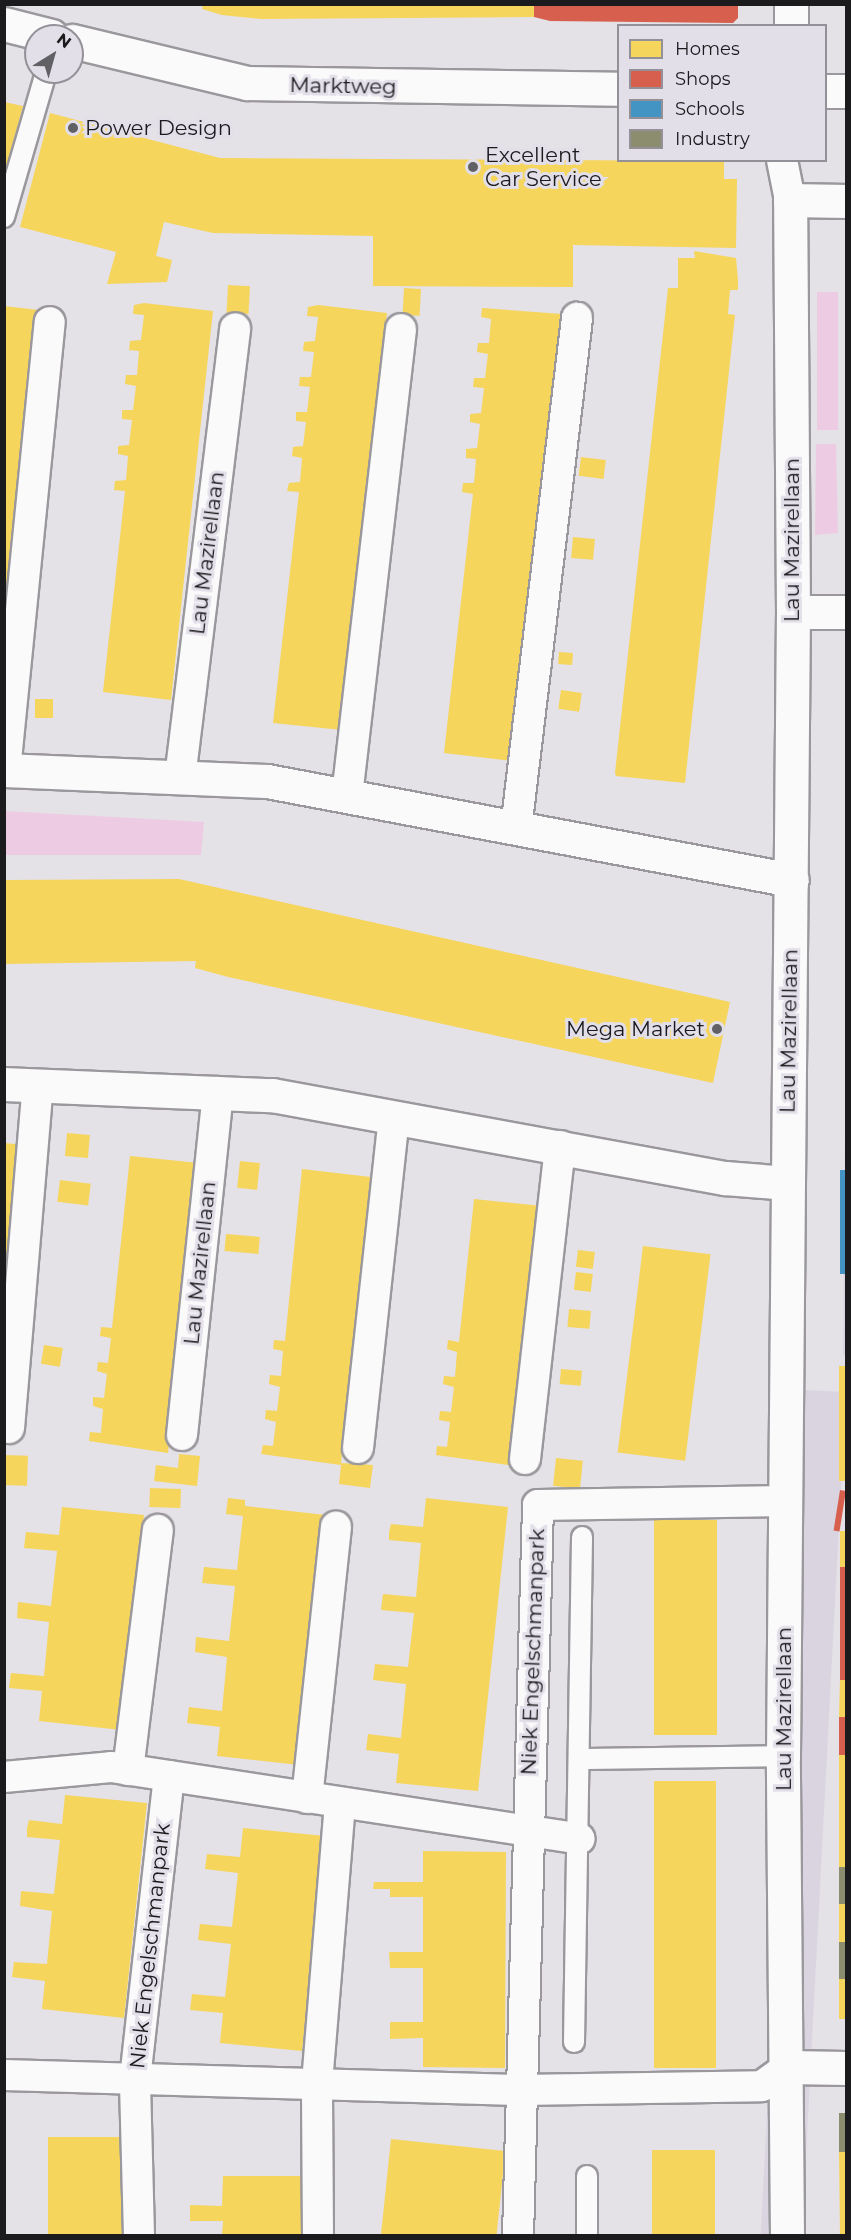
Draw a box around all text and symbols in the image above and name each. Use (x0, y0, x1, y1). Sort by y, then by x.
north arrow (24, 24, 84, 84)
legend (617, 24, 827, 162)
text: N (53, 29, 75, 52)
text: Homes (675, 38, 740, 60)
text: Shops (675, 68, 731, 90)
street label: Marktweg (289, 72, 397, 100)
text: Schools (675, 98, 744, 120)
place label: Power Design (85, 115, 232, 141)
marker: Power Design (66, 121, 80, 135)
text: Industry (675, 128, 750, 150)
place label: Excellent Car Service (485, 142, 602, 192)
marker: Excellent Car Service (466, 160, 480, 174)
street label: Lau Mazirellaan (779, 458, 805, 622)
street label: Lau Mazirellaan (184, 470, 230, 636)
street label: Lau Mazirellaan (775, 949, 803, 1113)
place label: Mega Market (566, 1016, 705, 1042)
marker: Mega Market (710, 1022, 724, 1036)
street label: Lau Mazirellaan (179, 1180, 221, 1346)
street label: Niek Engelschmanpark (516, 1528, 550, 1776)
street label: Lau Mazirellaan (771, 1627, 797, 1791)
street label: Niek Engelschmanpark (125, 1822, 175, 2070)

